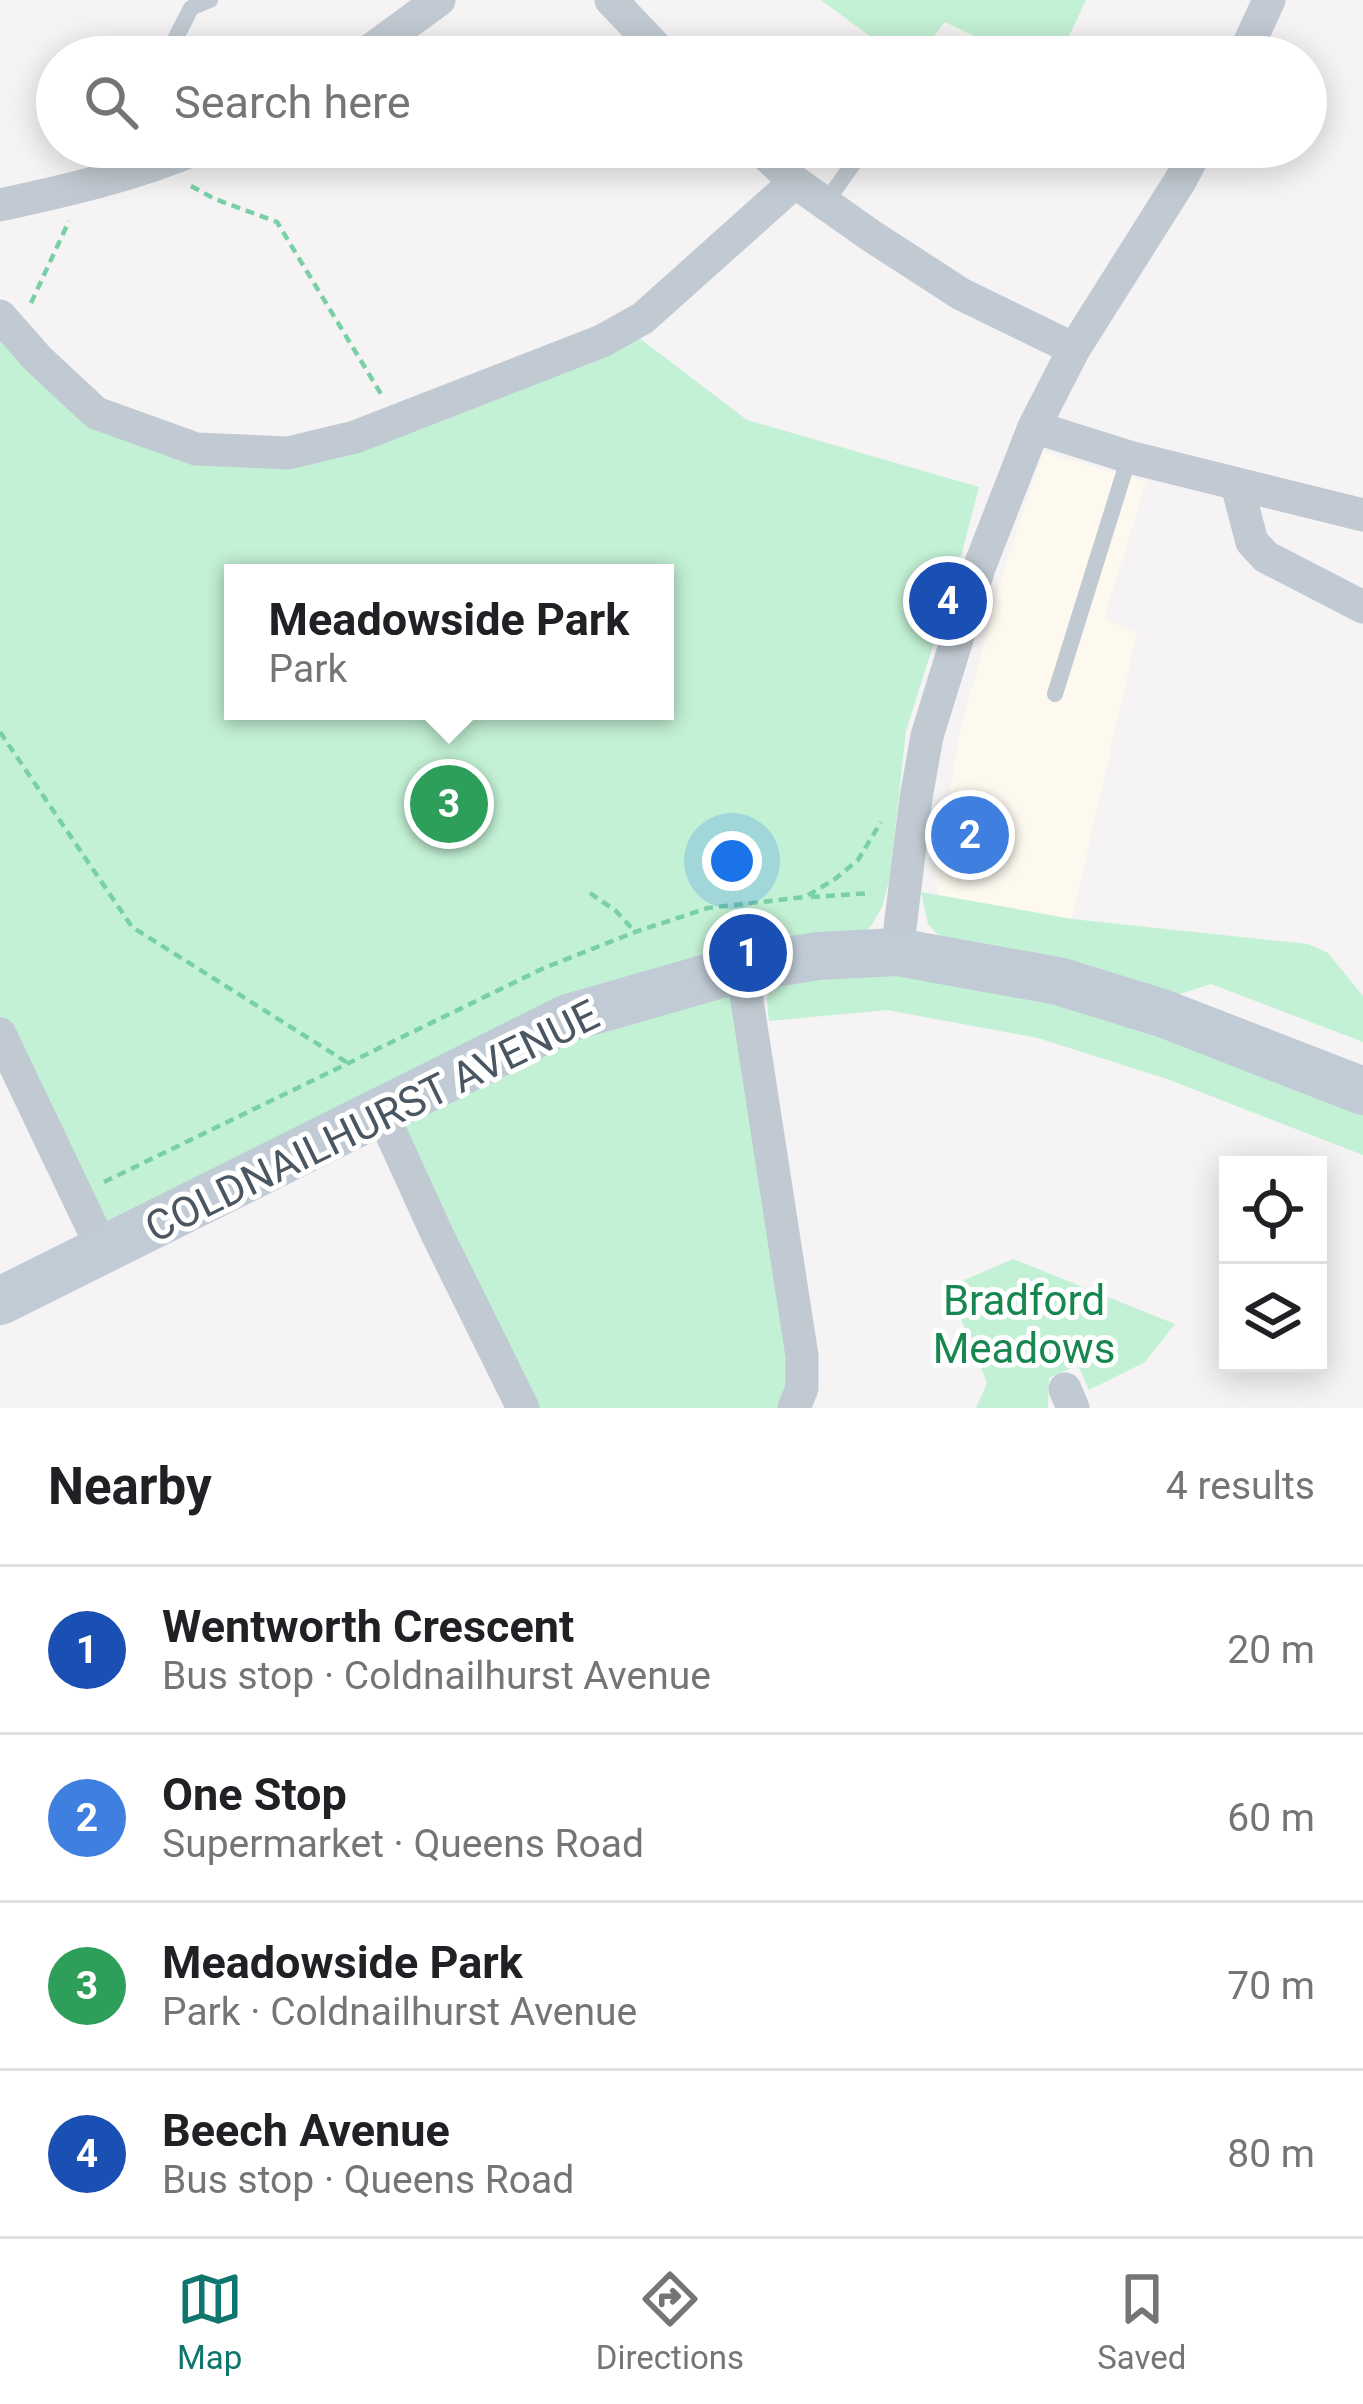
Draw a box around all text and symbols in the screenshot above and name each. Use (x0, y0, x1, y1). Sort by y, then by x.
search box (36, 36, 1327, 168)
icon: search (78, 69, 144, 135)
text: Search here (174, 76, 411, 129)
pin: 4 (909, 556, 987, 646)
popup (224, 564, 674, 720)
text: Meadowside Park (269, 593, 629, 646)
text: Park (269, 646, 347, 692)
pin: 3 (410, 759, 488, 849)
pin: 2 (931, 790, 1009, 880)
your location (702, 831, 762, 891)
pin: 1 (709, 908, 787, 998)
street label: COLDNAILHURST AVENUE (137, 990, 607, 1252)
map controls (1219, 1156, 1327, 1372)
button: locate (1219, 1156, 1327, 1264)
button: layers (1219, 1264, 1327, 1372)
park label: Bradford Meadows (933, 1276, 1115, 1373)
text: Nearby (48, 1457, 212, 1516)
text: 4 results (1166, 1463, 1315, 1509)
text: Wentworth Crescent (162, 1600, 574, 1653)
text: 1 (76, 1627, 98, 1673)
text: 20 m (1227, 1627, 1315, 1673)
text: Bus stop · Coldnailhurst Avenue (162, 1653, 711, 1699)
text: One Stop (162, 1768, 347, 1821)
text: 2 (76, 1795, 98, 1841)
text: 60 m (1227, 1795, 1315, 1841)
text: Supermarket · Queens Road (162, 1821, 644, 1867)
text: Meadowside Park (162, 1936, 523, 1989)
text: 3 (76, 1963, 98, 2009)
text: 70 m (1227, 1963, 1315, 2009)
text: Park · Coldnailhurst Avenue (162, 1989, 637, 2035)
text: Beech Avenue (162, 2104, 450, 2157)
text: 4 (76, 2131, 98, 2177)
text: 80 m (1227, 2131, 1315, 2177)
text: Bus stop · Queens Road (162, 2157, 574, 2203)
tab: Map (177, 2266, 243, 2377)
tab: Directions (596, 2266, 744, 2377)
tab: Saved (1097, 2266, 1186, 2377)

